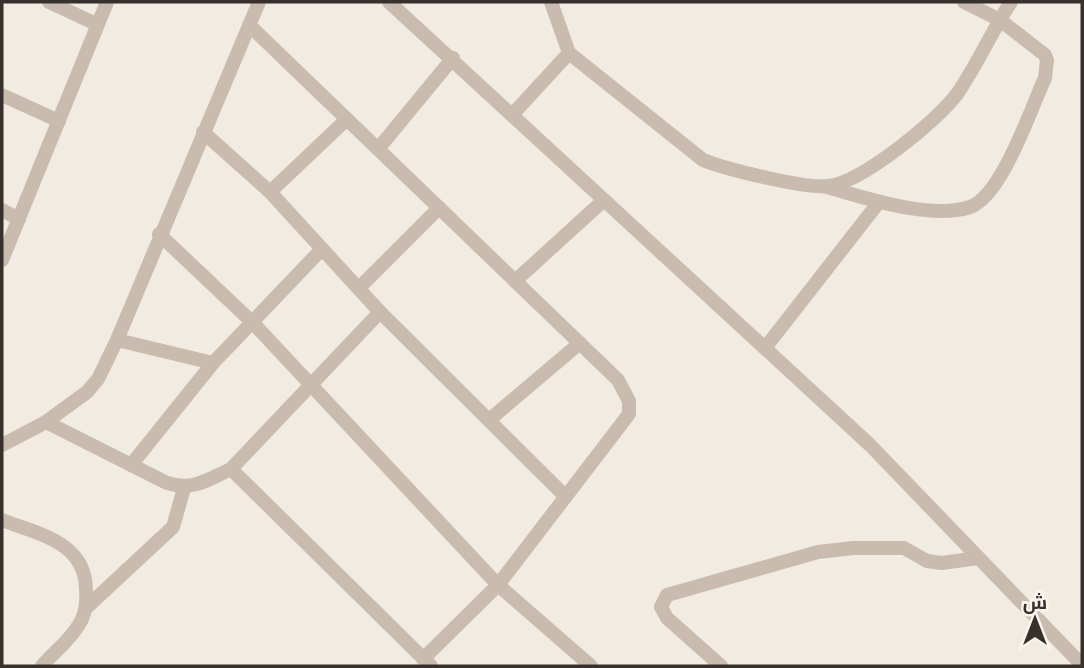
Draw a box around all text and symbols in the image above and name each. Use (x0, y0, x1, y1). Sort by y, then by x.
north arrow (1000, 584, 1070, 654)
text: ش (1023, 589, 1047, 615)

